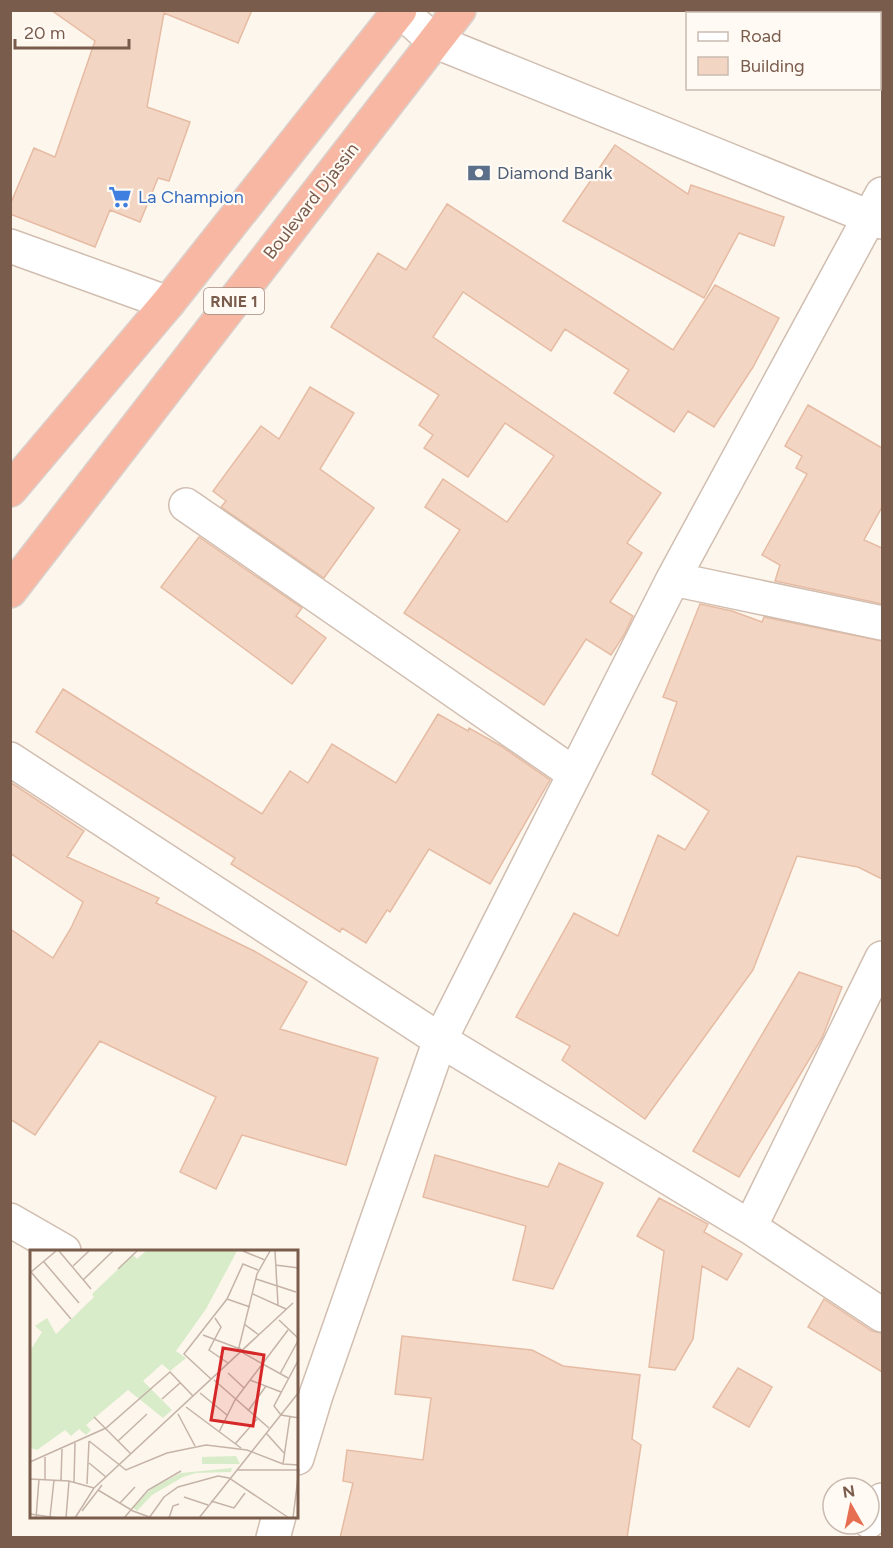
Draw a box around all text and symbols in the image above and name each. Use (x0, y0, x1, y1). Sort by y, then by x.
scale bar (15, 12, 129, 50)
legend (686, 12, 881, 90)
text: 20 m (24, 22, 65, 44)
text: Road (740, 25, 781, 47)
text: Building (740, 55, 805, 77)
street label: Boulevard Djassin (259, 138, 363, 264)
bank icon: Diamond Bank (466, 160, 492, 186)
place label: Diamond Bank (497, 162, 613, 184)
supermarket icon: La Champion (107, 184, 133, 210)
place label: La Champion (138, 186, 244, 208)
road number: RNIE 1 (204, 288, 264, 314)
inset map (30, 1250, 298, 1518)
north arrow (821, 1476, 881, 1536)
text: N (841, 1481, 856, 1502)

